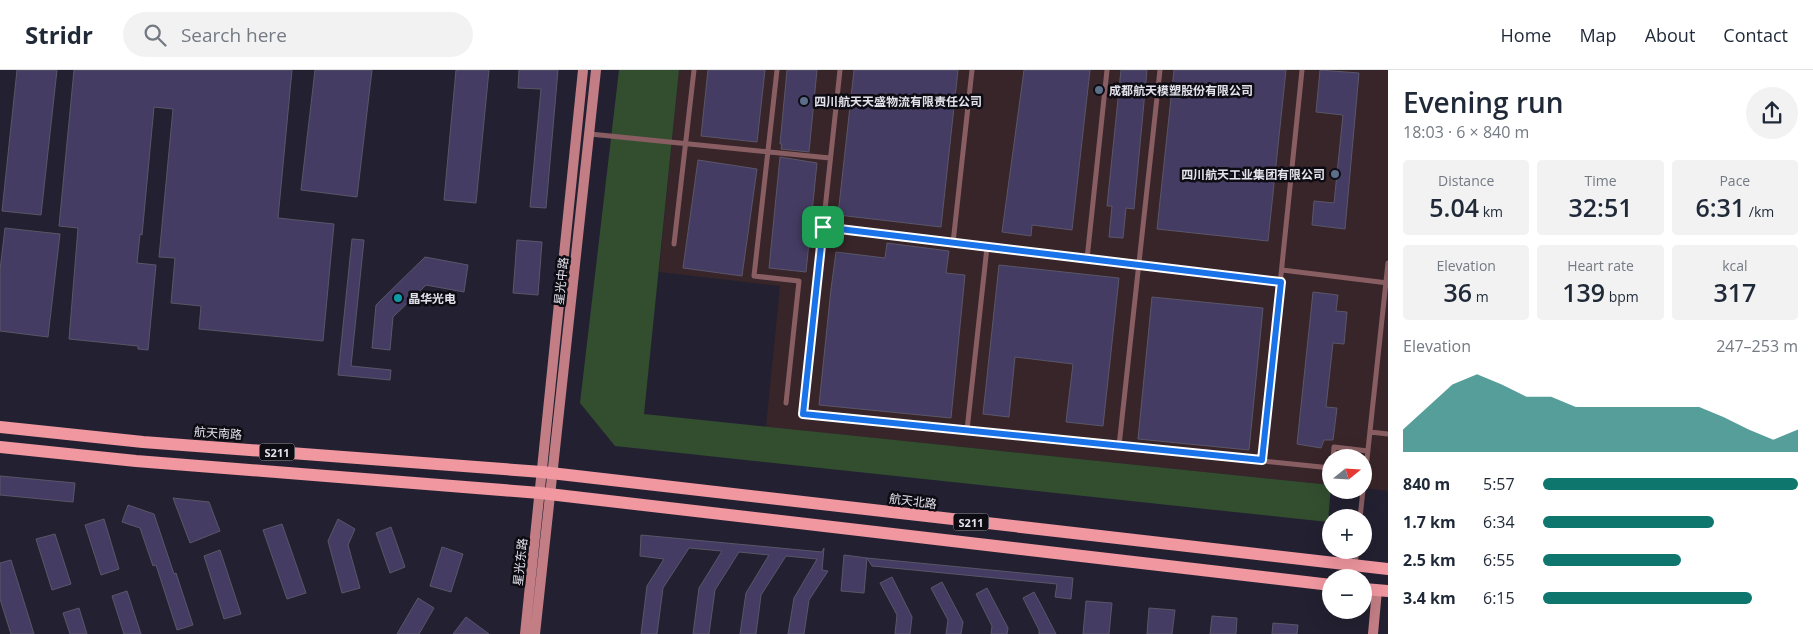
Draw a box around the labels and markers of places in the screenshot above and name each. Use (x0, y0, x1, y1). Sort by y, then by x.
place label: 成都航天模塑股份有限公司 (1109, 82, 1253, 99)
marker: 成都航天模塑股份有限公司 (1093, 84, 1105, 96)
place label: 四川航天天盛物流有限责任公司 (814, 93, 982, 110)
marker: 四川航天天盛物流有限责任公司 (798, 95, 810, 107)
place label: 四川航天工业集团有限公司 (1181, 166, 1325, 183)
marker: 四川航天工业集团有限公司 (1329, 168, 1341, 180)
pin (802, 206, 844, 248)
place label: 晶华光电 (408, 290, 456, 307)
marker: 晶华光电 (392, 292, 404, 304)

